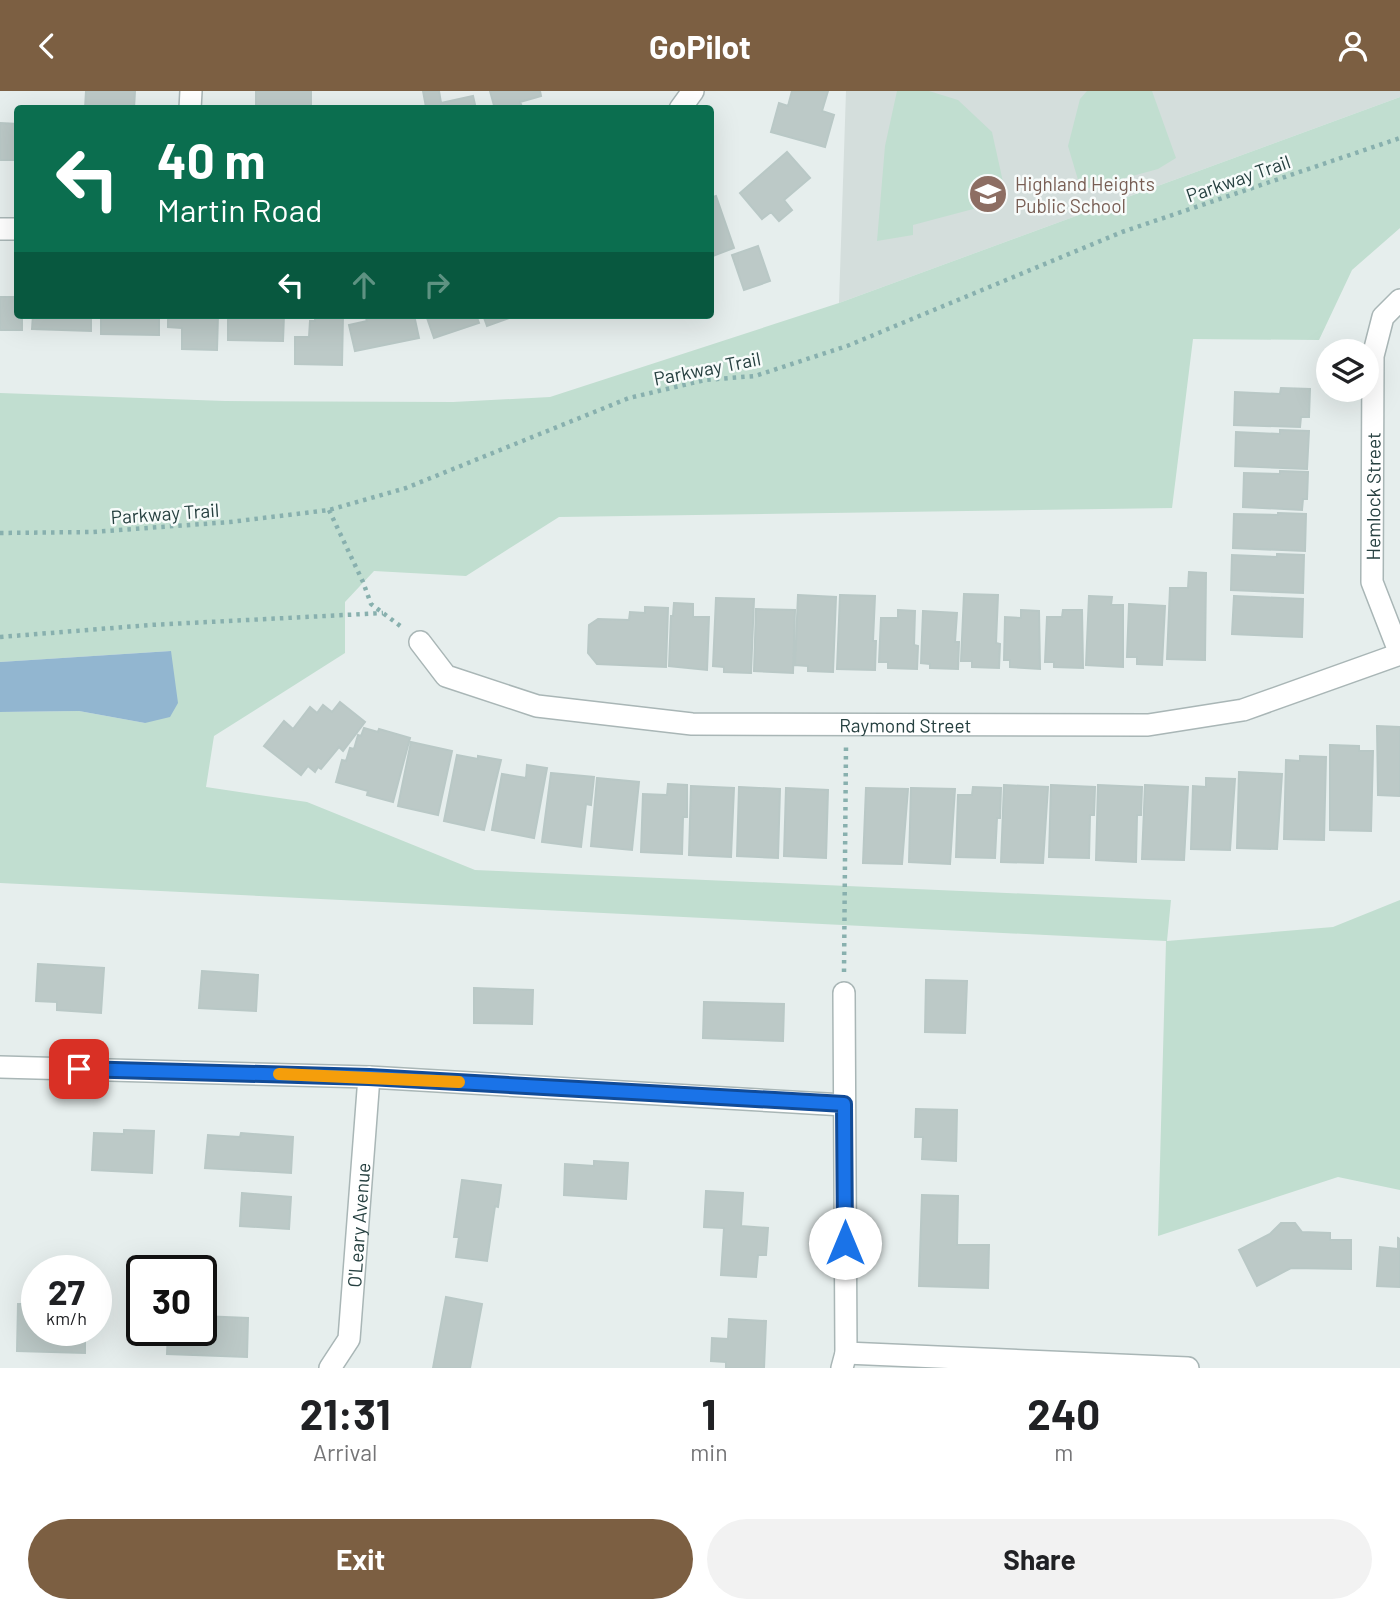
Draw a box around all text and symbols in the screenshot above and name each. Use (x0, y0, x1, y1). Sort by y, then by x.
icon: back (28, 27, 66, 65)
text: GoPilot (649, 27, 751, 65)
icon: person (1334, 27, 1372, 65)
text: 40 m (157, 130, 265, 189)
icon: left (42, 133, 133, 224)
street label: Parkway Trail (1183, 149, 1293, 207)
place label: Highland Heights Public School (1015, 172, 1155, 217)
school or university icon: Highland Heights Public School (967, 173, 1009, 215)
text: Martin Road (157, 190, 323, 228)
icon: left (272, 266, 310, 304)
icon: ahead (345, 266, 383, 304)
icon: right (418, 266, 456, 304)
map controls (1316, 339, 1379, 402)
button: layers (1316, 339, 1379, 402)
street label: Parkway Trail (652, 346, 762, 390)
street label: Hemlock Street (1361, 432, 1384, 560)
street label: Parkway Trail (110, 498, 220, 528)
street label: Raymond Street (839, 713, 971, 736)
pin (49, 1039, 109, 1099)
icon: arrive (60, 1050, 98, 1088)
street label: O'Leary Avenue (341, 1162, 374, 1288)
position arrow (808, 1206, 882, 1280)
speed limit sign: 30 (126, 1255, 217, 1346)
text: 27 (48, 1270, 85, 1312)
text: km/h (46, 1307, 87, 1329)
text: 21:31 (300, 1388, 391, 1438)
text: 1 (702, 1388, 716, 1438)
text: 240 (1027, 1388, 1100, 1438)
text: Arrival (313, 1438, 377, 1466)
text: min (690, 1438, 728, 1466)
text: m (1054, 1438, 1073, 1466)
button: Exit (28, 1519, 693, 1599)
button: Share (707, 1519, 1372, 1599)

